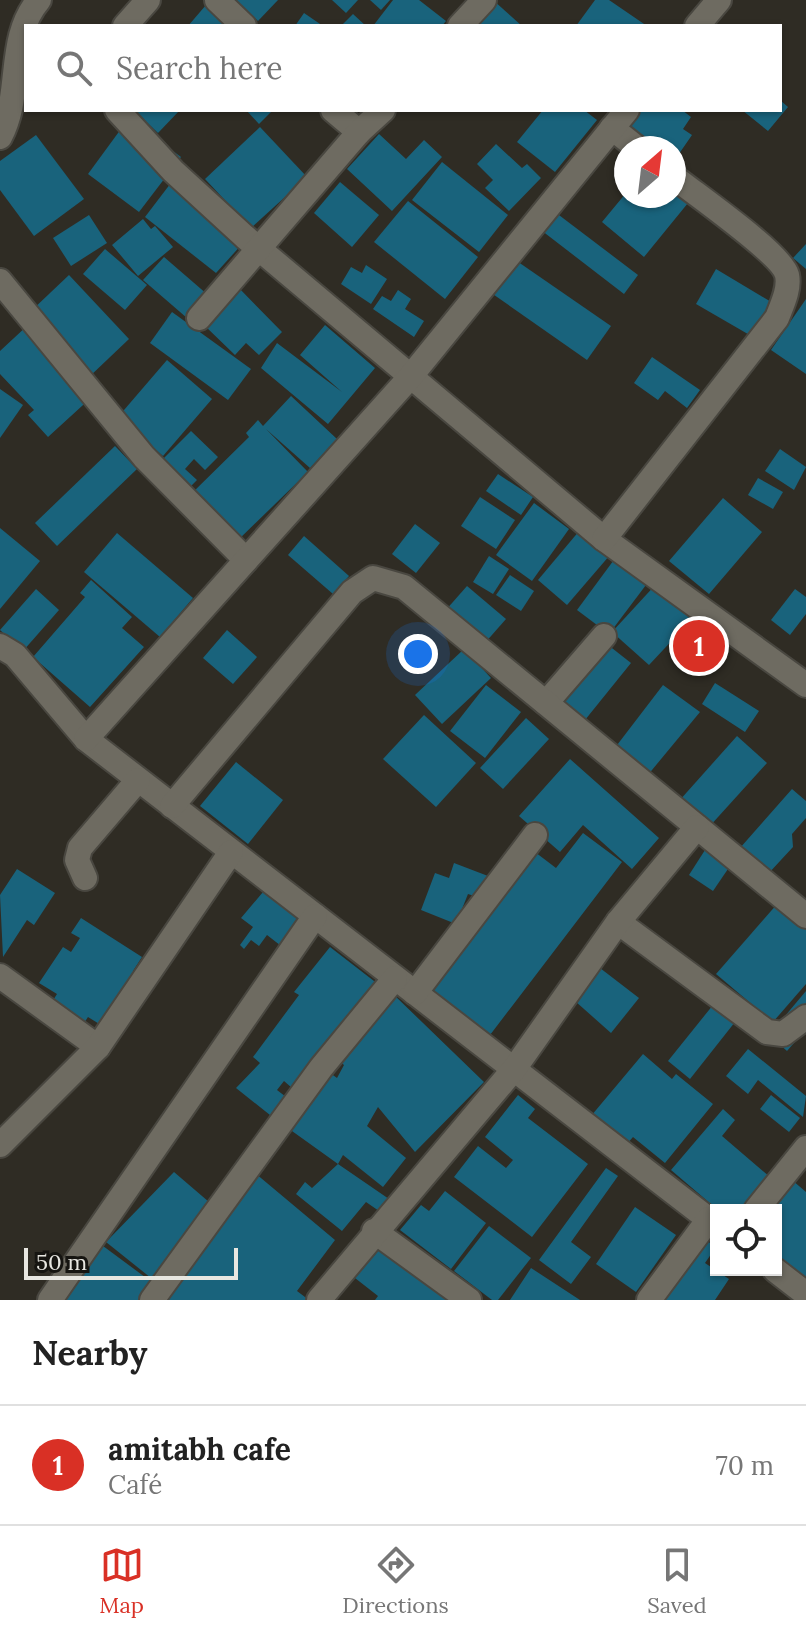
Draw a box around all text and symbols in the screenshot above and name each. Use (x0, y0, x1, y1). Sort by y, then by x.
search box (24, 24, 782, 112)
icon: search (52, 46, 96, 90)
text: Search here (116, 49, 283, 87)
north arrow (614, 136, 686, 208)
pin: 1 (673, 616, 725, 676)
your location (398, 634, 438, 674)
map controls (710, 1204, 782, 1276)
button: locate (710, 1204, 782, 1276)
scale bar (24, 1244, 238, 1280)
text: 50 m (36, 1248, 87, 1276)
text: Nearby (32, 1331, 148, 1374)
text: amitabh cafe (108, 1430, 291, 1468)
text: 1 (53, 1449, 63, 1482)
text: 70 m (716, 1449, 774, 1482)
text: Café (108, 1468, 162, 1501)
tab: Map (99, 1543, 144, 1619)
tab: Directions (342, 1543, 449, 1619)
tab: Saved (647, 1543, 707, 1619)

